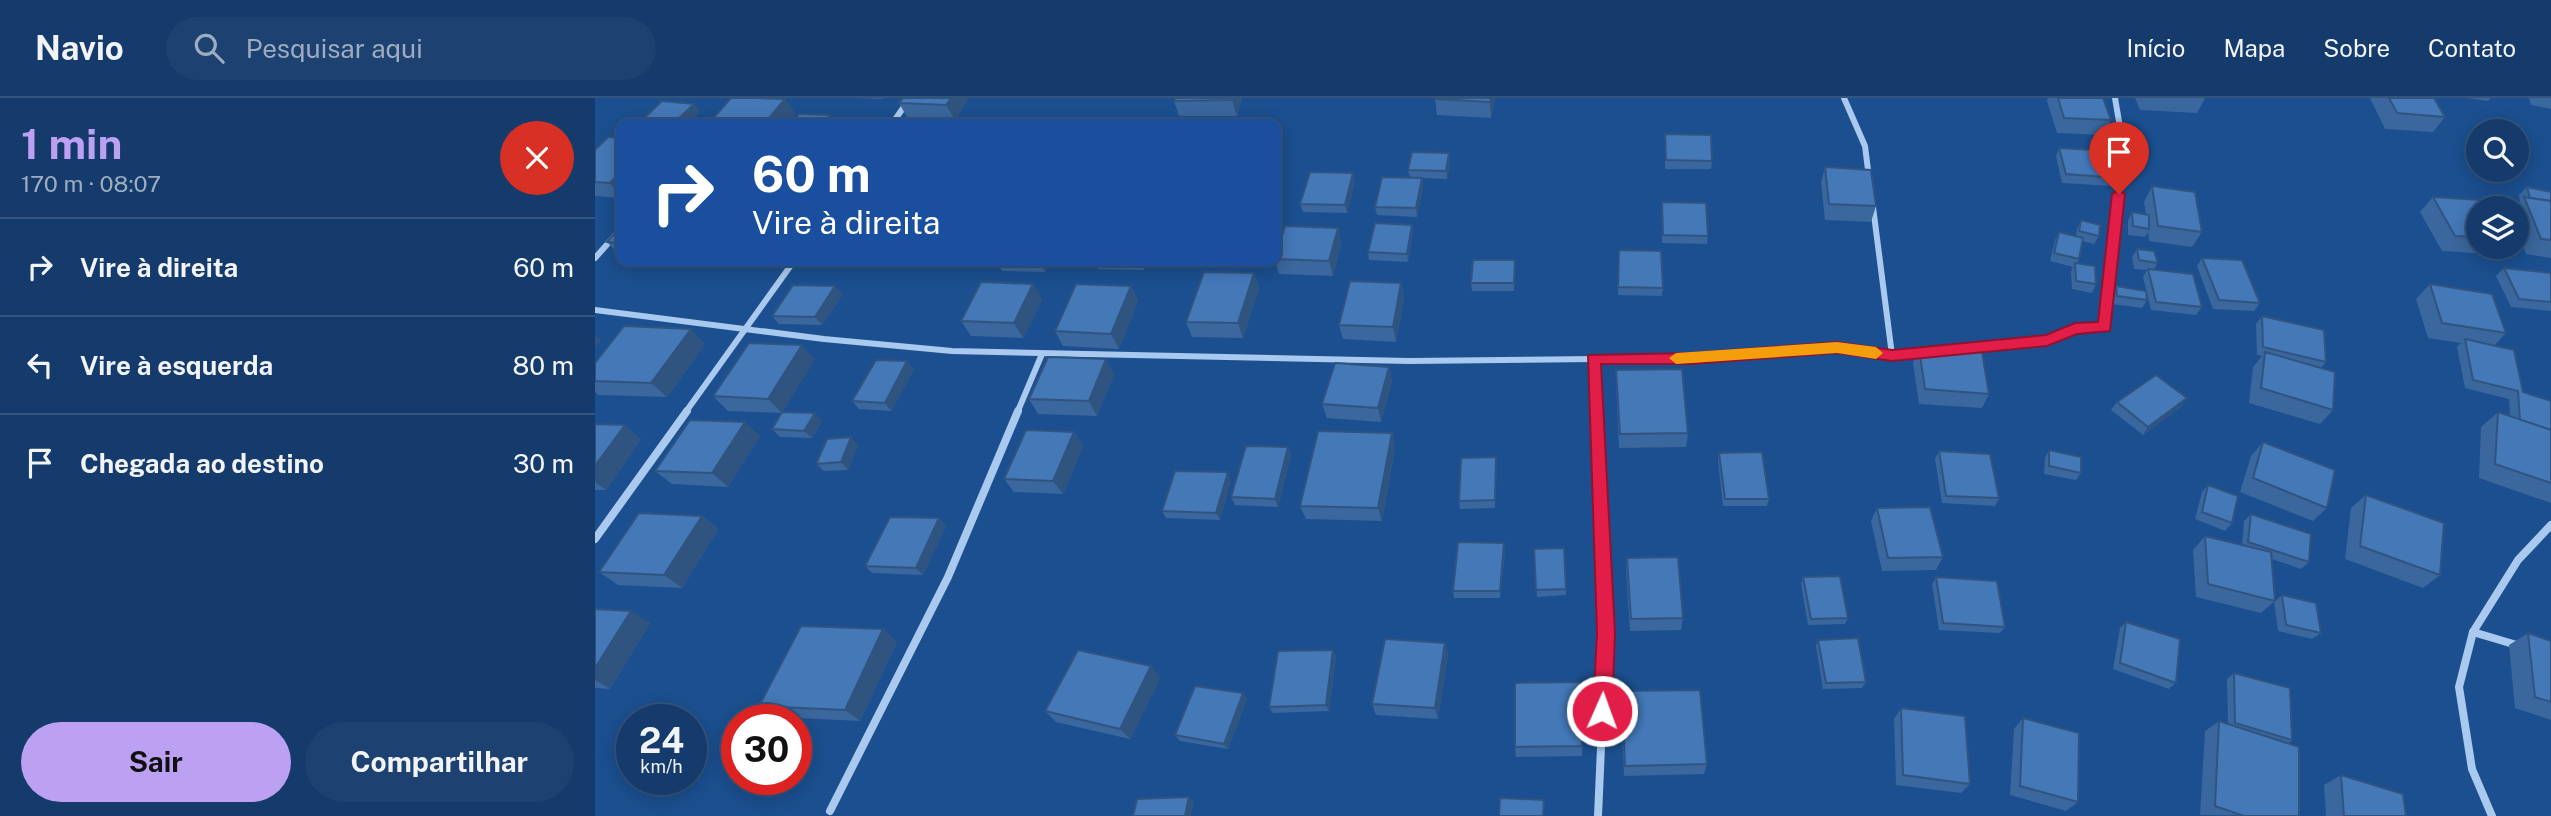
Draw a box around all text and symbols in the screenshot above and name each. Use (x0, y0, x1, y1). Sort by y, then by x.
search box (166, 17, 656, 80)
text: Navio (35, 29, 124, 67)
icon: search (190, 29, 228, 67)
text: Pesquisar aqui (246, 33, 423, 64)
text: Início (2127, 34, 2185, 62)
text: Mapa (2223, 34, 2285, 62)
text: Sobre (2323, 34, 2390, 62)
text: Contato (2428, 34, 2516, 62)
text: 1 min (21, 119, 122, 168)
map controls (2466, 119, 2529, 259)
button: search (2466, 119, 2529, 182)
button: close (500, 121, 574, 195)
pin (2089, 122, 2149, 194)
icon: arrive (2100, 133, 2138, 171)
text: 60 m (752, 145, 871, 203)
icon: right (637, 147, 728, 238)
text: 170 m · 08:07 (21, 170, 161, 197)
button: layers (2466, 196, 2529, 259)
text: Vire à direita (752, 204, 940, 241)
icon: right (21, 248, 59, 286)
text: Vire à direita (80, 252, 238, 283)
text: 60 m (513, 252, 574, 283)
icon: left (21, 346, 59, 384)
text: Vire à esquerda (80, 350, 273, 381)
text: 80 m (513, 350, 574, 381)
icon: arrive (21, 444, 59, 482)
text: Chegada ao destino (80, 448, 324, 479)
text: 30 m (513, 448, 574, 479)
position arrow (1565, 674, 1639, 748)
speed limit sign: 30 (721, 704, 812, 795)
text: 24 (639, 720, 684, 761)
button: Sair (21, 722, 291, 802)
button: Compartilhar (305, 722, 574, 802)
text: km/h (640, 756, 683, 777)

